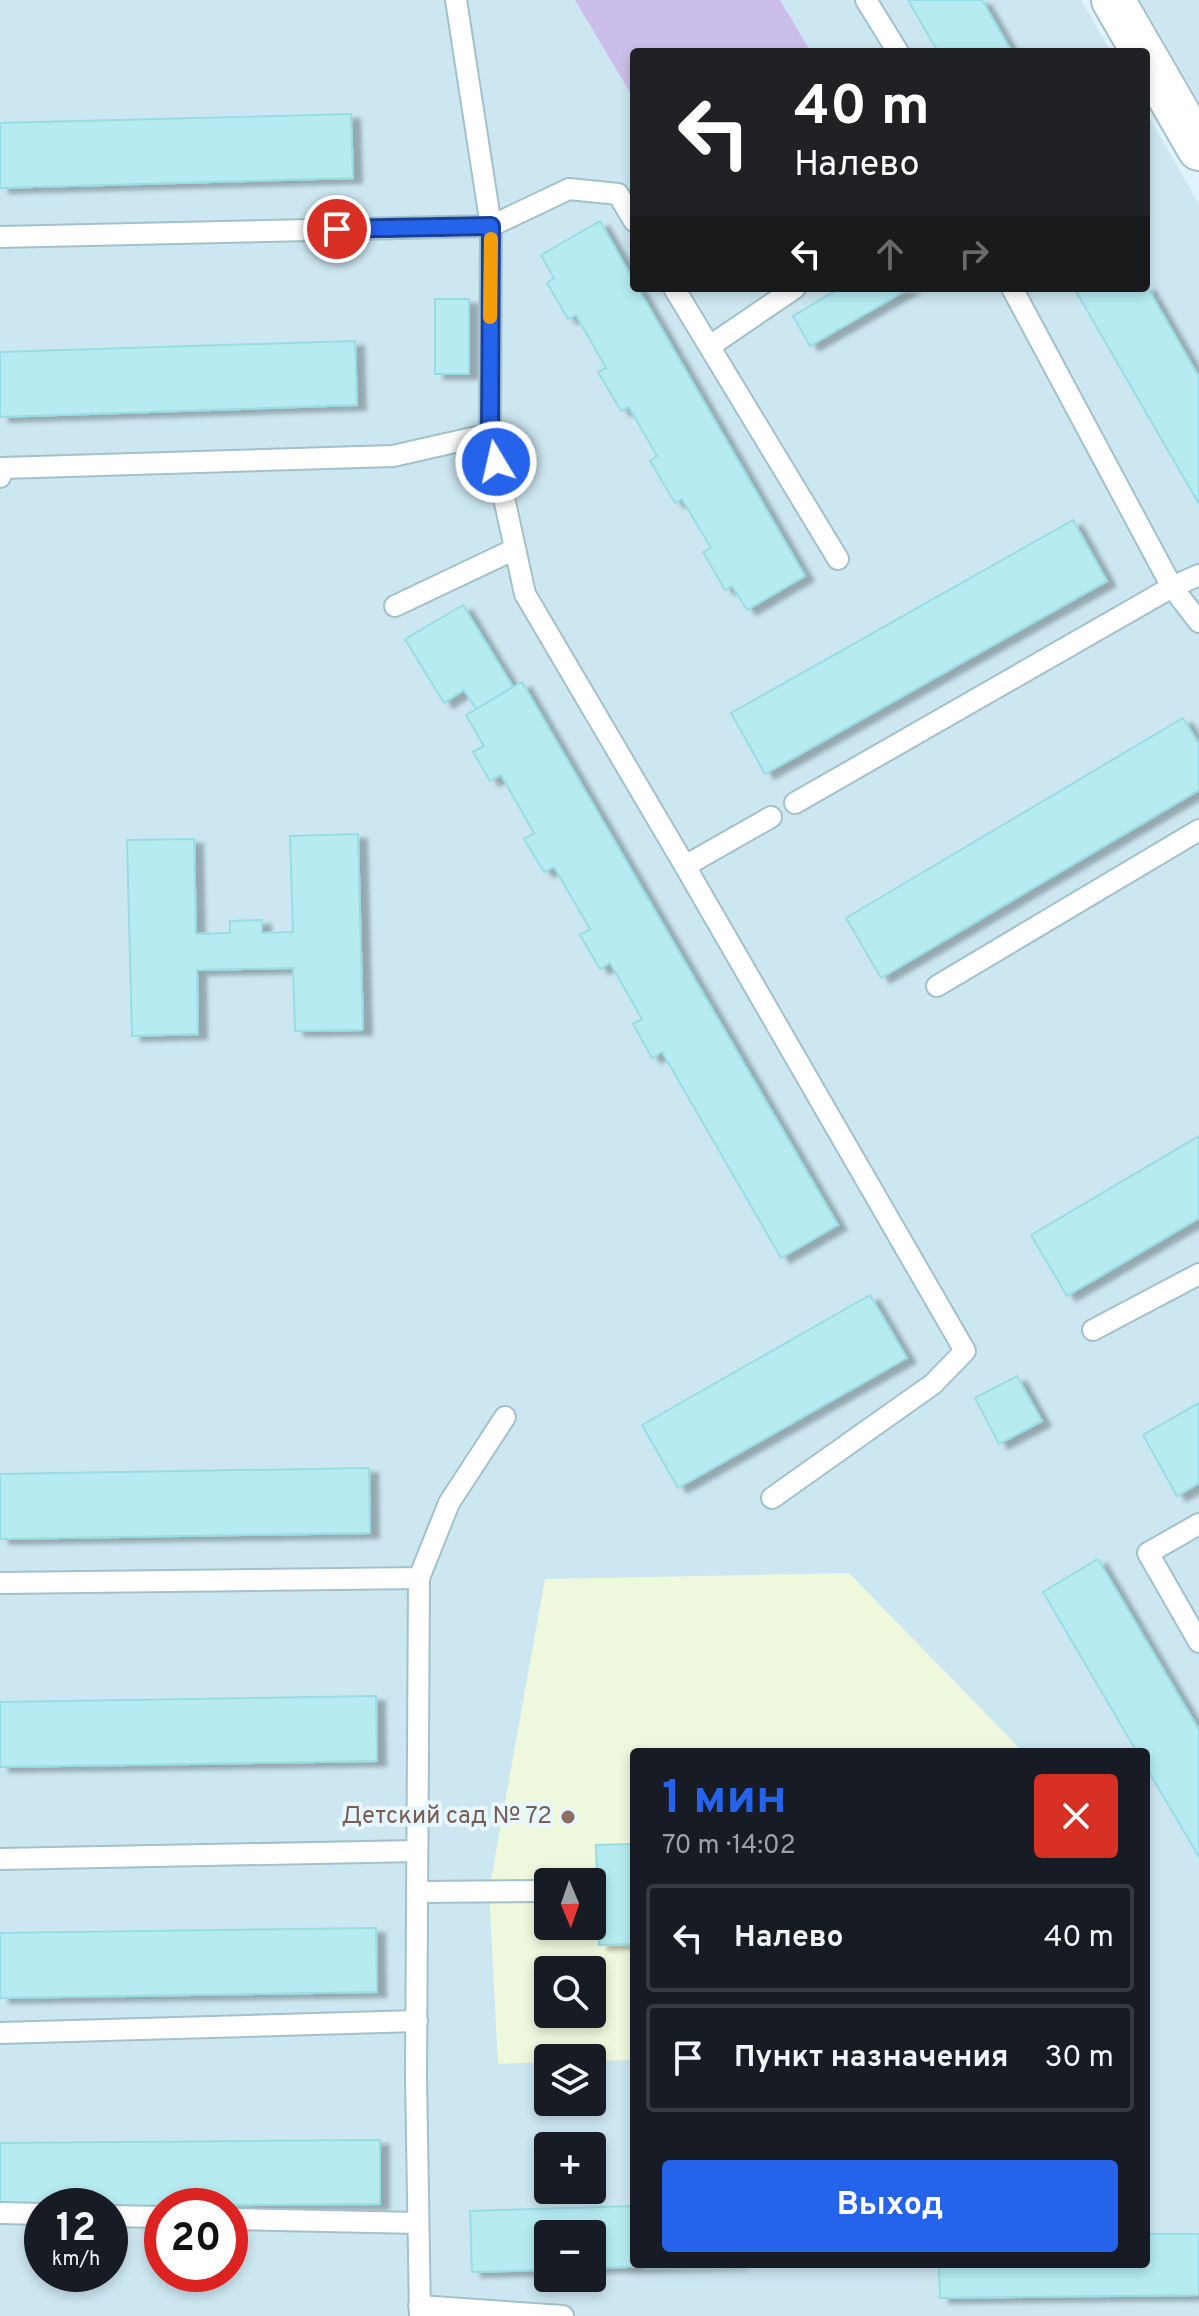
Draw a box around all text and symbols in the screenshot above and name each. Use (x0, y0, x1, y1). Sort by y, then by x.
text: 40 m (794, 74, 930, 144)
icon: left (662, 80, 766, 184)
text: Налево (794, 143, 920, 189)
pin (303, 195, 371, 263)
icon: arrive (315, 207, 359, 251)
icon: left (784, 232, 828, 276)
icon: ahead (868, 232, 912, 276)
icon: right (952, 232, 996, 276)
position arrow (454, 420, 538, 504)
text: 1 мин (662, 1770, 787, 1830)
button: close (1034, 1774, 1118, 1858)
place label: Детский сад № 72 (341, 1802, 552, 1832)
marker: Детский сад № 72 (559, 1808, 577, 1826)
text: 70 m · 14:02 (662, 1830, 796, 1863)
north arrow (534, 1868, 606, 1940)
map controls (534, 1868, 606, 2292)
icon: left (666, 1916, 710, 1960)
text: Налево (734, 1920, 843, 1957)
text: 40 m (1044, 1920, 1114, 1957)
button: search (534, 1956, 606, 2028)
icon: arrive (666, 2036, 710, 2080)
text: Пункт назначения (734, 2040, 1008, 2077)
text: 30 m (1045, 2040, 1114, 2077)
button: layers (534, 2044, 606, 2116)
button: + (534, 2132, 606, 2204)
button: Выход (662, 2160, 1118, 2252)
speed limit sign: 20 (144, 2188, 248, 2292)
text: 12 (56, 2205, 96, 2255)
button: − (534, 2220, 606, 2292)
text: km/h (52, 2247, 100, 2273)

